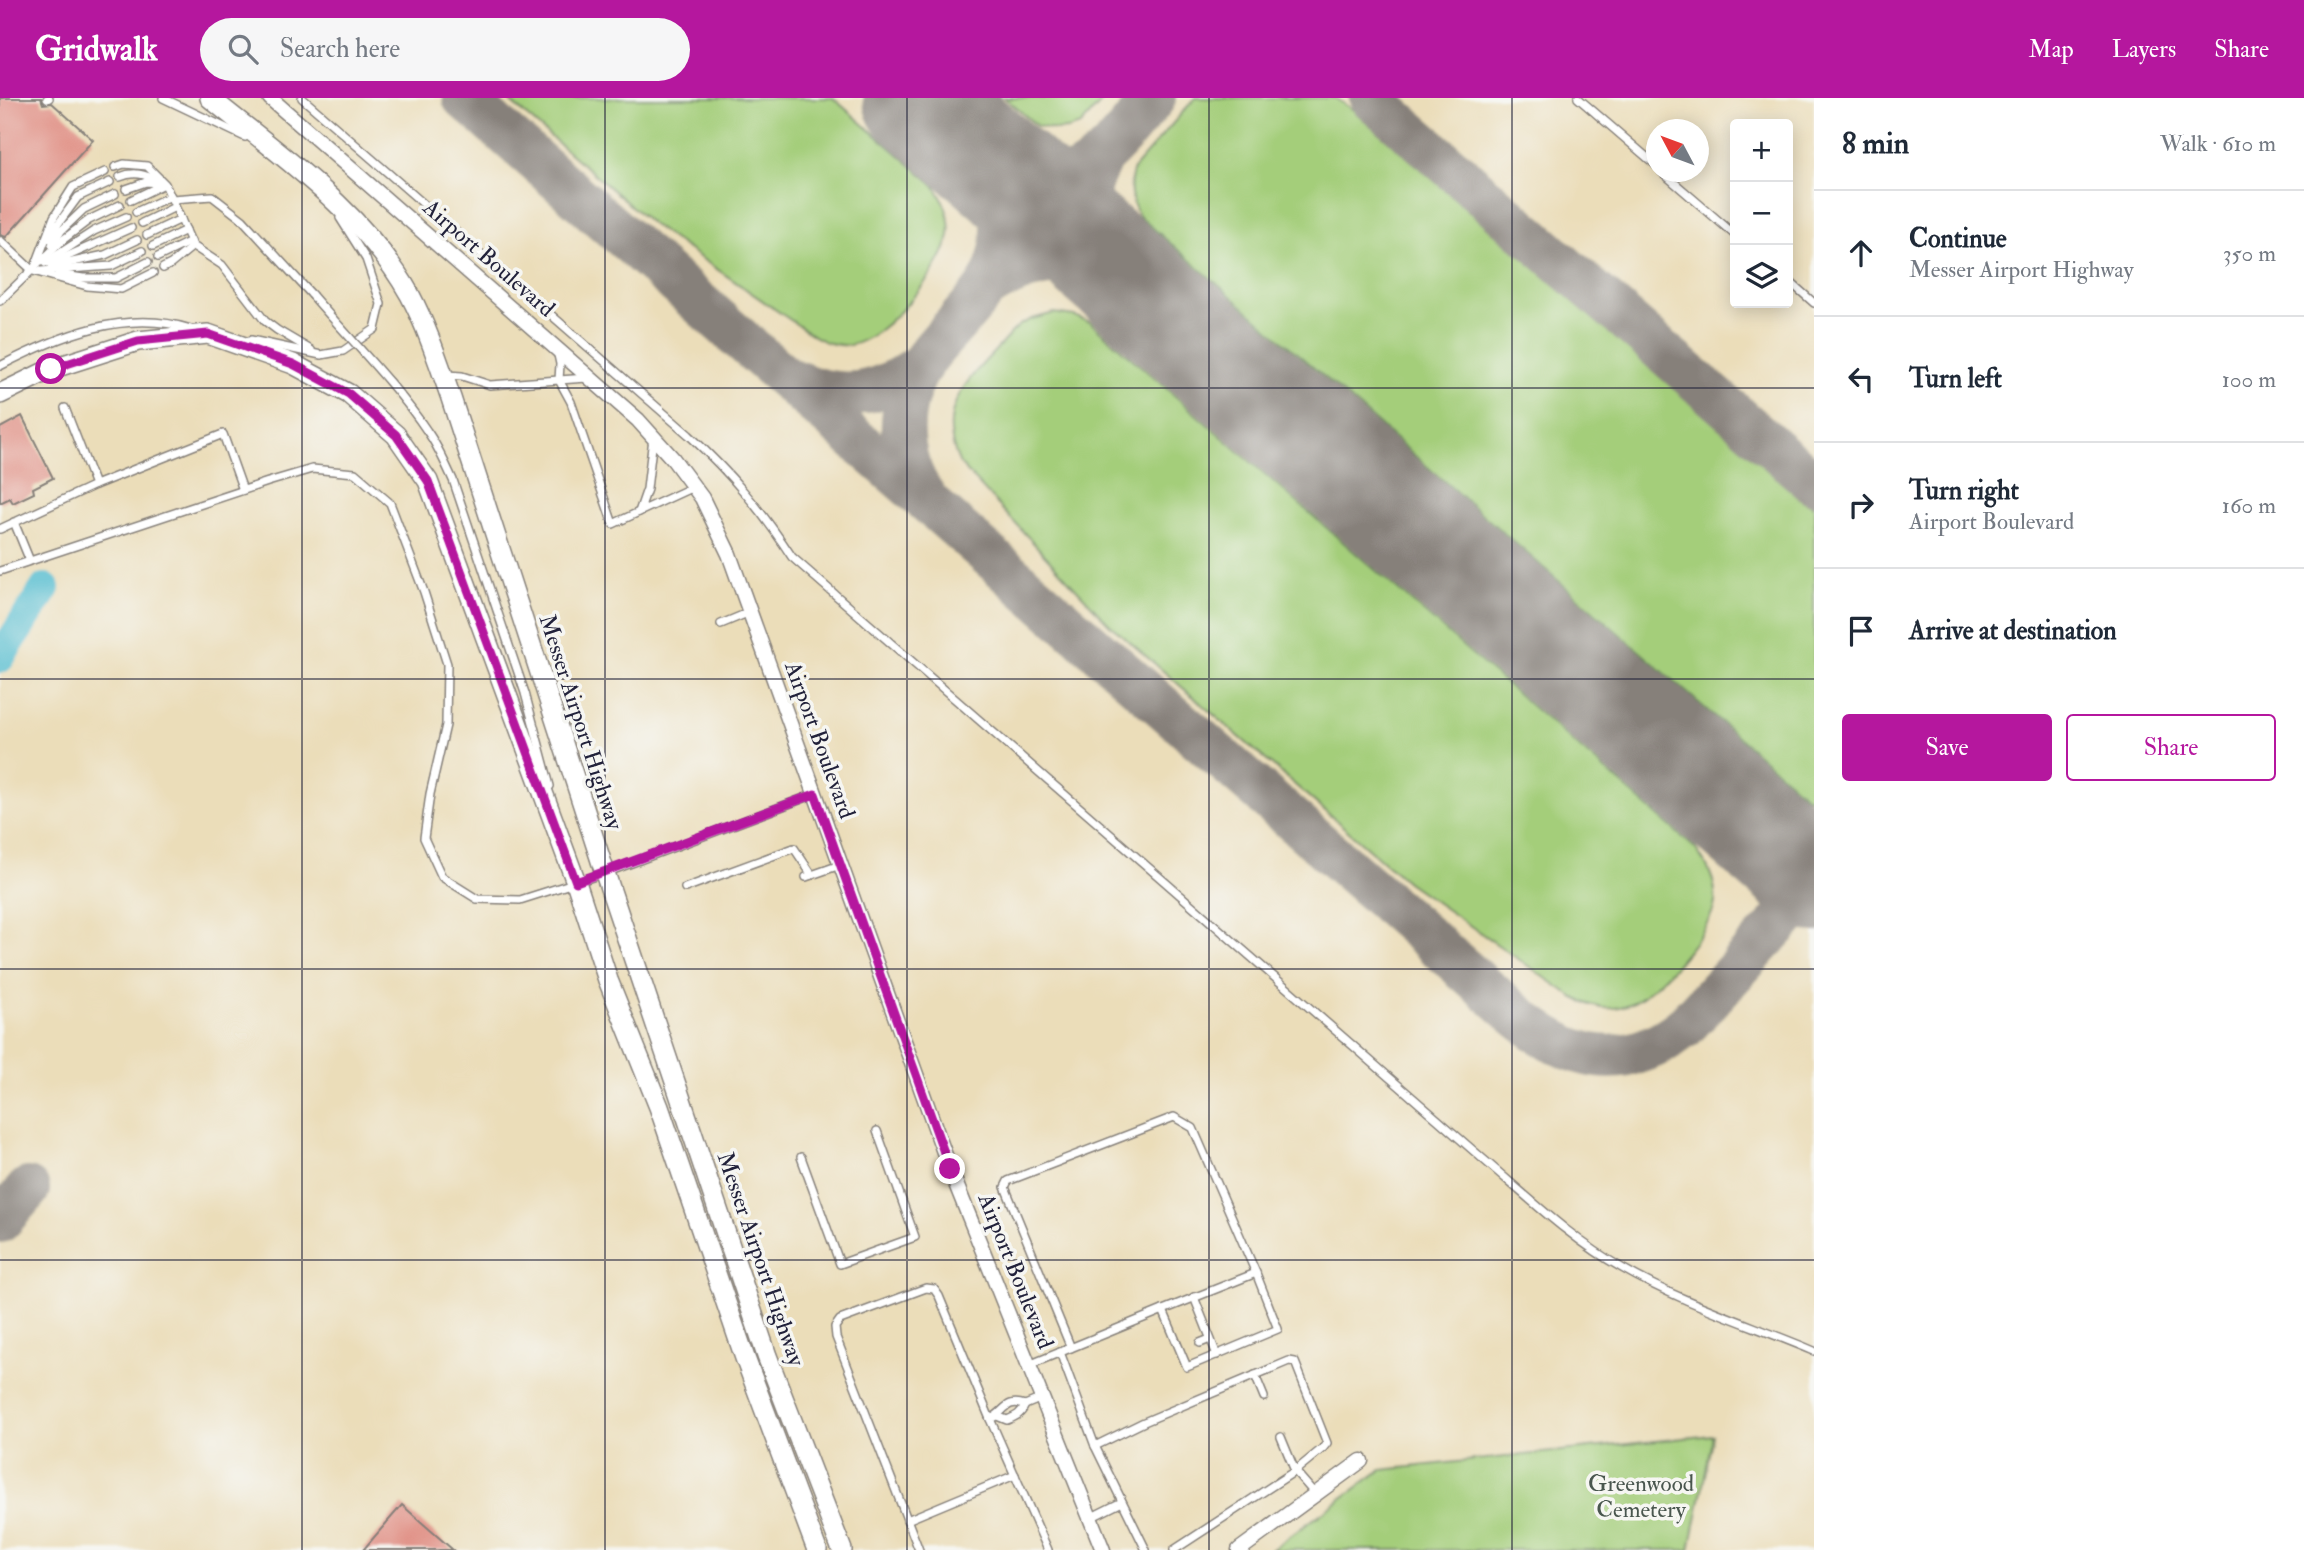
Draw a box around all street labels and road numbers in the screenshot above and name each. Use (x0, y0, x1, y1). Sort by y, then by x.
street label: Airport Boulevard (416, 192, 561, 324)
street label: Messer Airport Highway (532, 611, 630, 834)
street label: Airport Boulevard (777, 656, 862, 823)
street label: Messer Airport Highway (710, 1148, 812, 1371)
street label: Airport Boulevard (970, 1188, 1060, 1353)

